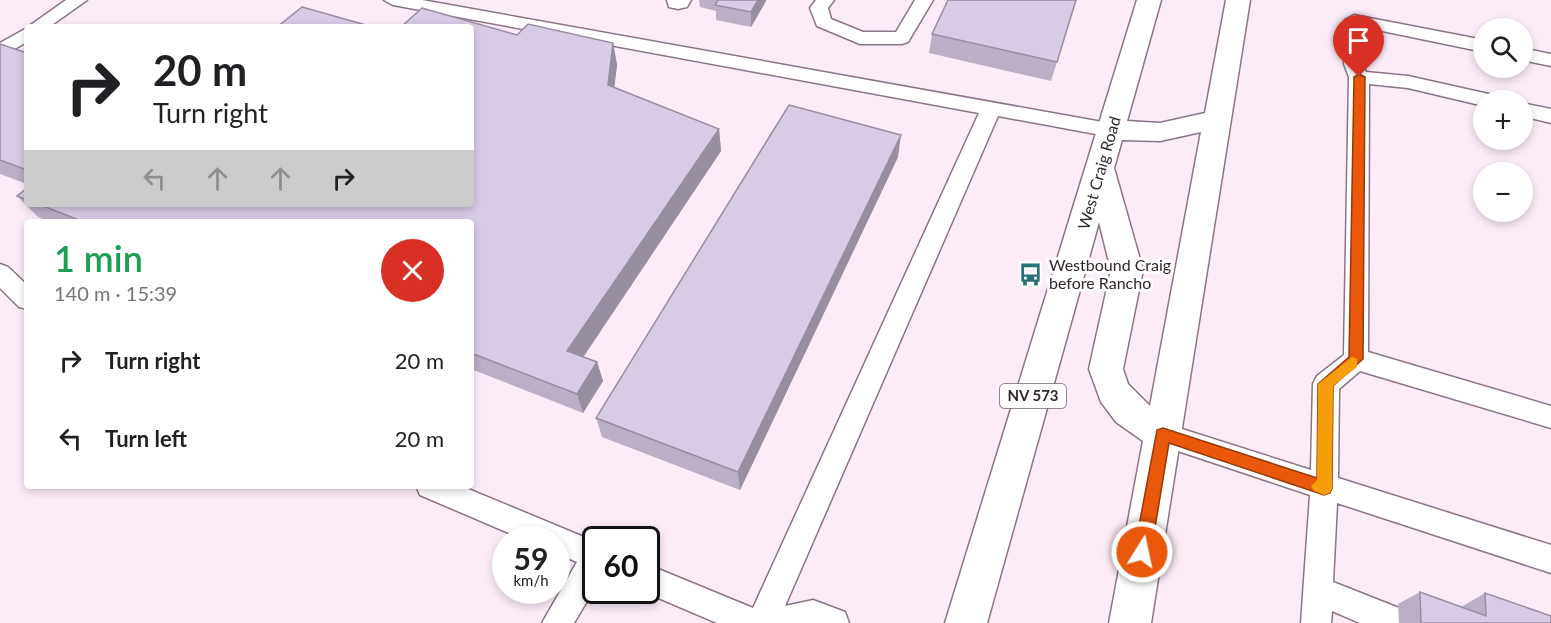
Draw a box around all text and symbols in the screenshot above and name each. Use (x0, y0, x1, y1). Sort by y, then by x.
pin (1333, 15, 1384, 77)
map controls (1473, 18, 1533, 222)
button: search (1473, 18, 1533, 78)
icon: arrive (1342, 24, 1375, 57)
text: 20 m (153, 45, 247, 95)
icon: right (54, 48, 132, 126)
button: + (1473, 90, 1533, 150)
text: Turn right (153, 96, 268, 129)
street label: West Craig Road (1073, 114, 1124, 232)
icon: left (138, 162, 171, 195)
icon: ahead (201, 162, 234, 195)
icon: ahead (264, 162, 297, 195)
icon: right (327, 162, 360, 195)
button: − (1473, 162, 1533, 222)
text: 1 min (54, 236, 143, 280)
button: close (381, 239, 444, 302)
place label: Westbound Craig before Rancho (1049, 255, 1171, 292)
bus stop icon: Westbound Craig before Rancho (1018, 261, 1044, 287)
text: 140 m · 15:39 (54, 281, 177, 305)
icon: right (54, 344, 87, 377)
text: Turn right (105, 347, 200, 374)
text: 20 m (395, 347, 444, 374)
road number: NV 573 (1000, 384, 1066, 408)
icon: left (54, 422, 87, 455)
text: Turn left (105, 425, 187, 452)
text: 20 m (395, 425, 444, 452)
position arrow (1110, 520, 1174, 584)
speed limit sign: 60 (582, 526, 660, 604)
text: 59 (514, 540, 548, 576)
text: km/h (513, 571, 549, 589)

